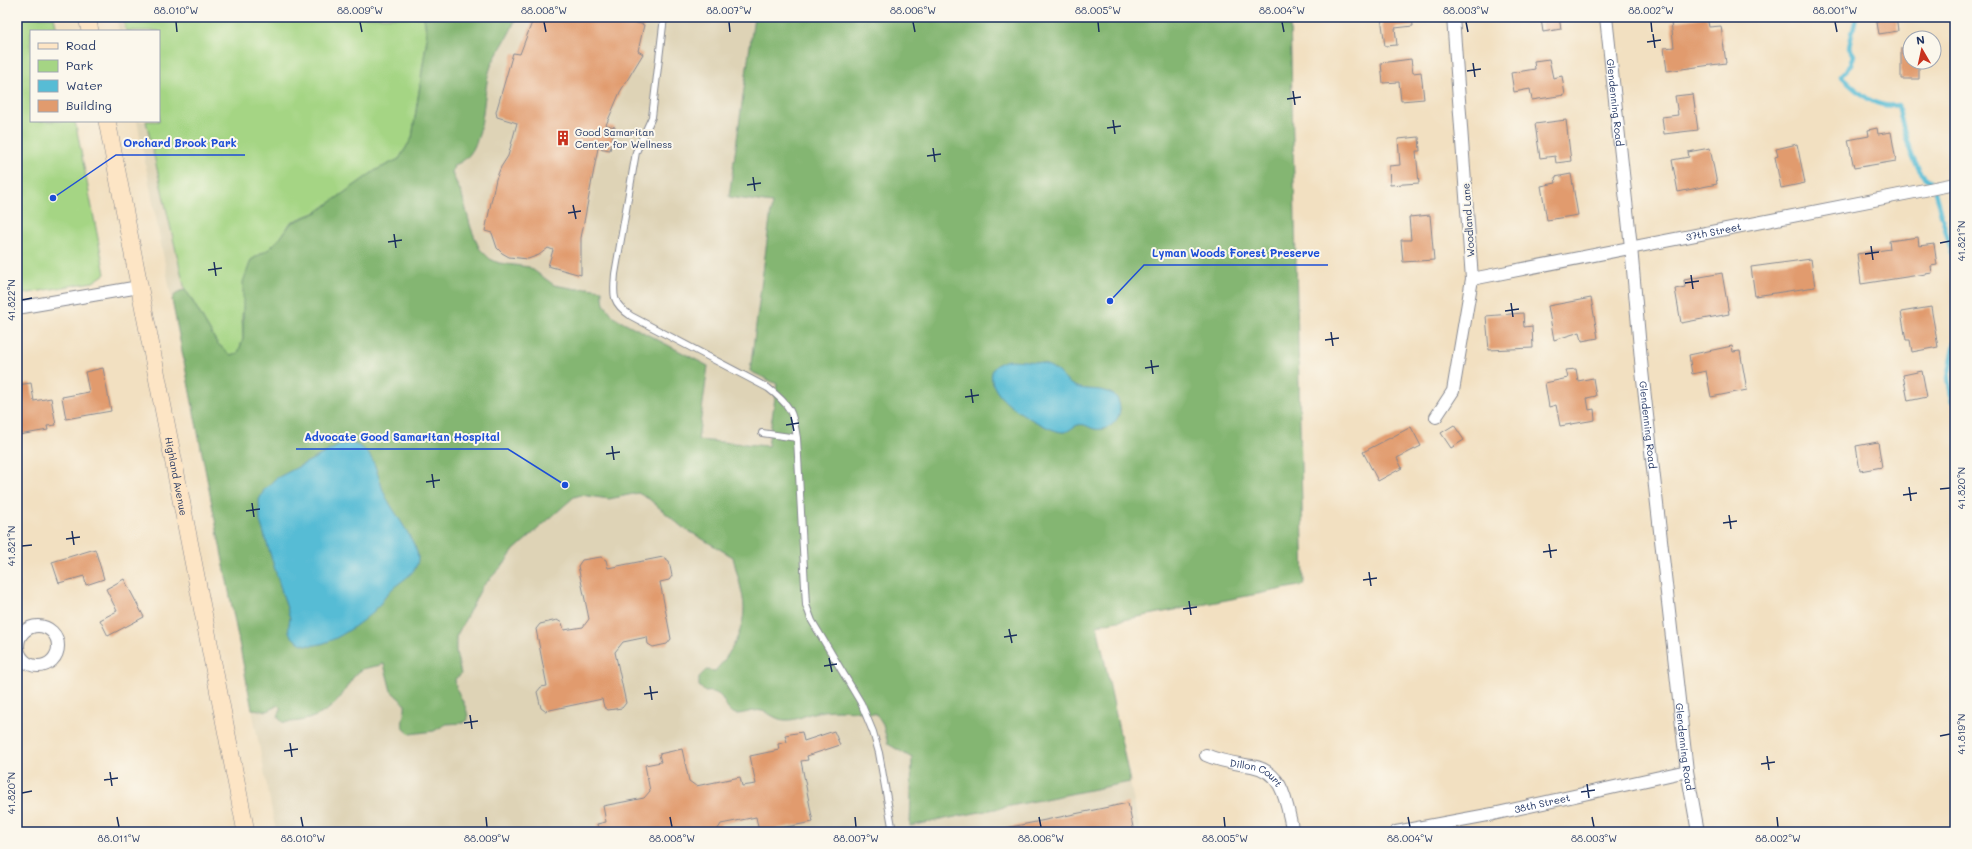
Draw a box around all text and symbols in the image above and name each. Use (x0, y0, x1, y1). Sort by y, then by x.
text: 88.010°W (154, 3, 198, 17)
text: 88.009°W (337, 3, 383, 17)
text: 88.008°W (521, 3, 567, 17)
text: 88.007°W (706, 3, 752, 17)
text: 88.006°W (890, 3, 936, 17)
text: 88.005°W (1075, 3, 1121, 17)
text: 88.004°W (1259, 3, 1305, 17)
text: 88.003°W (1443, 3, 1489, 17)
text: 88.002°W (1628, 3, 1674, 17)
text: 88.001°W (1813, 3, 1857, 17)
legend (30, 30, 160, 122)
north arrow (1902, 30, 1942, 70)
text: N (1915, 32, 1926, 48)
text: Road (66, 37, 96, 53)
text: Park (66, 57, 93, 73)
street label: Glendenning Road (1604, 58, 1627, 147)
text: Water (66, 77, 103, 93)
text: Building (66, 97, 112, 113)
place label: Good Samaritan Center for Wellness (575, 125, 672, 151)
building icon: Good Samaritan Center for Wellness (554, 129, 572, 147)
callout: Orchard Brook Park (116, 132, 245, 155)
text: Orchard Brook Park (123, 135, 237, 150)
street label: Woodland Lane (1458, 183, 1478, 257)
street label: 37th Street (1684, 219, 1742, 244)
text: 41.821°N (1954, 221, 1968, 261)
callout: Lyman Woods Forest Preserve (1144, 242, 1328, 265)
text: Lyman Woods Forest Preserve (1152, 245, 1320, 260)
text: 41.822°N (4, 279, 18, 321)
street label: Glendenning Road (1636, 380, 1660, 469)
callout: Advocate Good Samaritan Hospital (296, 426, 508, 449)
text: Advocate Good Samaritan Hospital (304, 429, 500, 444)
street label: Highland Avenue (162, 436, 191, 517)
text: 41.820°N (1954, 467, 1968, 509)
text: 41.821°N (4, 526, 18, 566)
street label: Glendenning Road (1672, 702, 1697, 792)
text: 41.819°N (1954, 714, 1968, 754)
street label: Dillon Court (1229, 755, 1286, 789)
text: 41.820°N (4, 772, 18, 814)
street label: 38th Street (1513, 790, 1572, 816)
text: 88.011°W (98, 831, 141, 845)
text: 88.010°W (281, 831, 325, 845)
text: 88.009°W (464, 831, 510, 845)
text: 88.008°W (649, 831, 695, 845)
text: 88.007°W (833, 831, 879, 845)
text: 88.006°W (1018, 831, 1064, 845)
text: 88.005°W (1202, 831, 1248, 845)
text: 88.004°W (1387, 831, 1433, 845)
text: 88.003°W (1571, 831, 1617, 845)
text: 88.002°W (1755, 831, 1801, 845)

